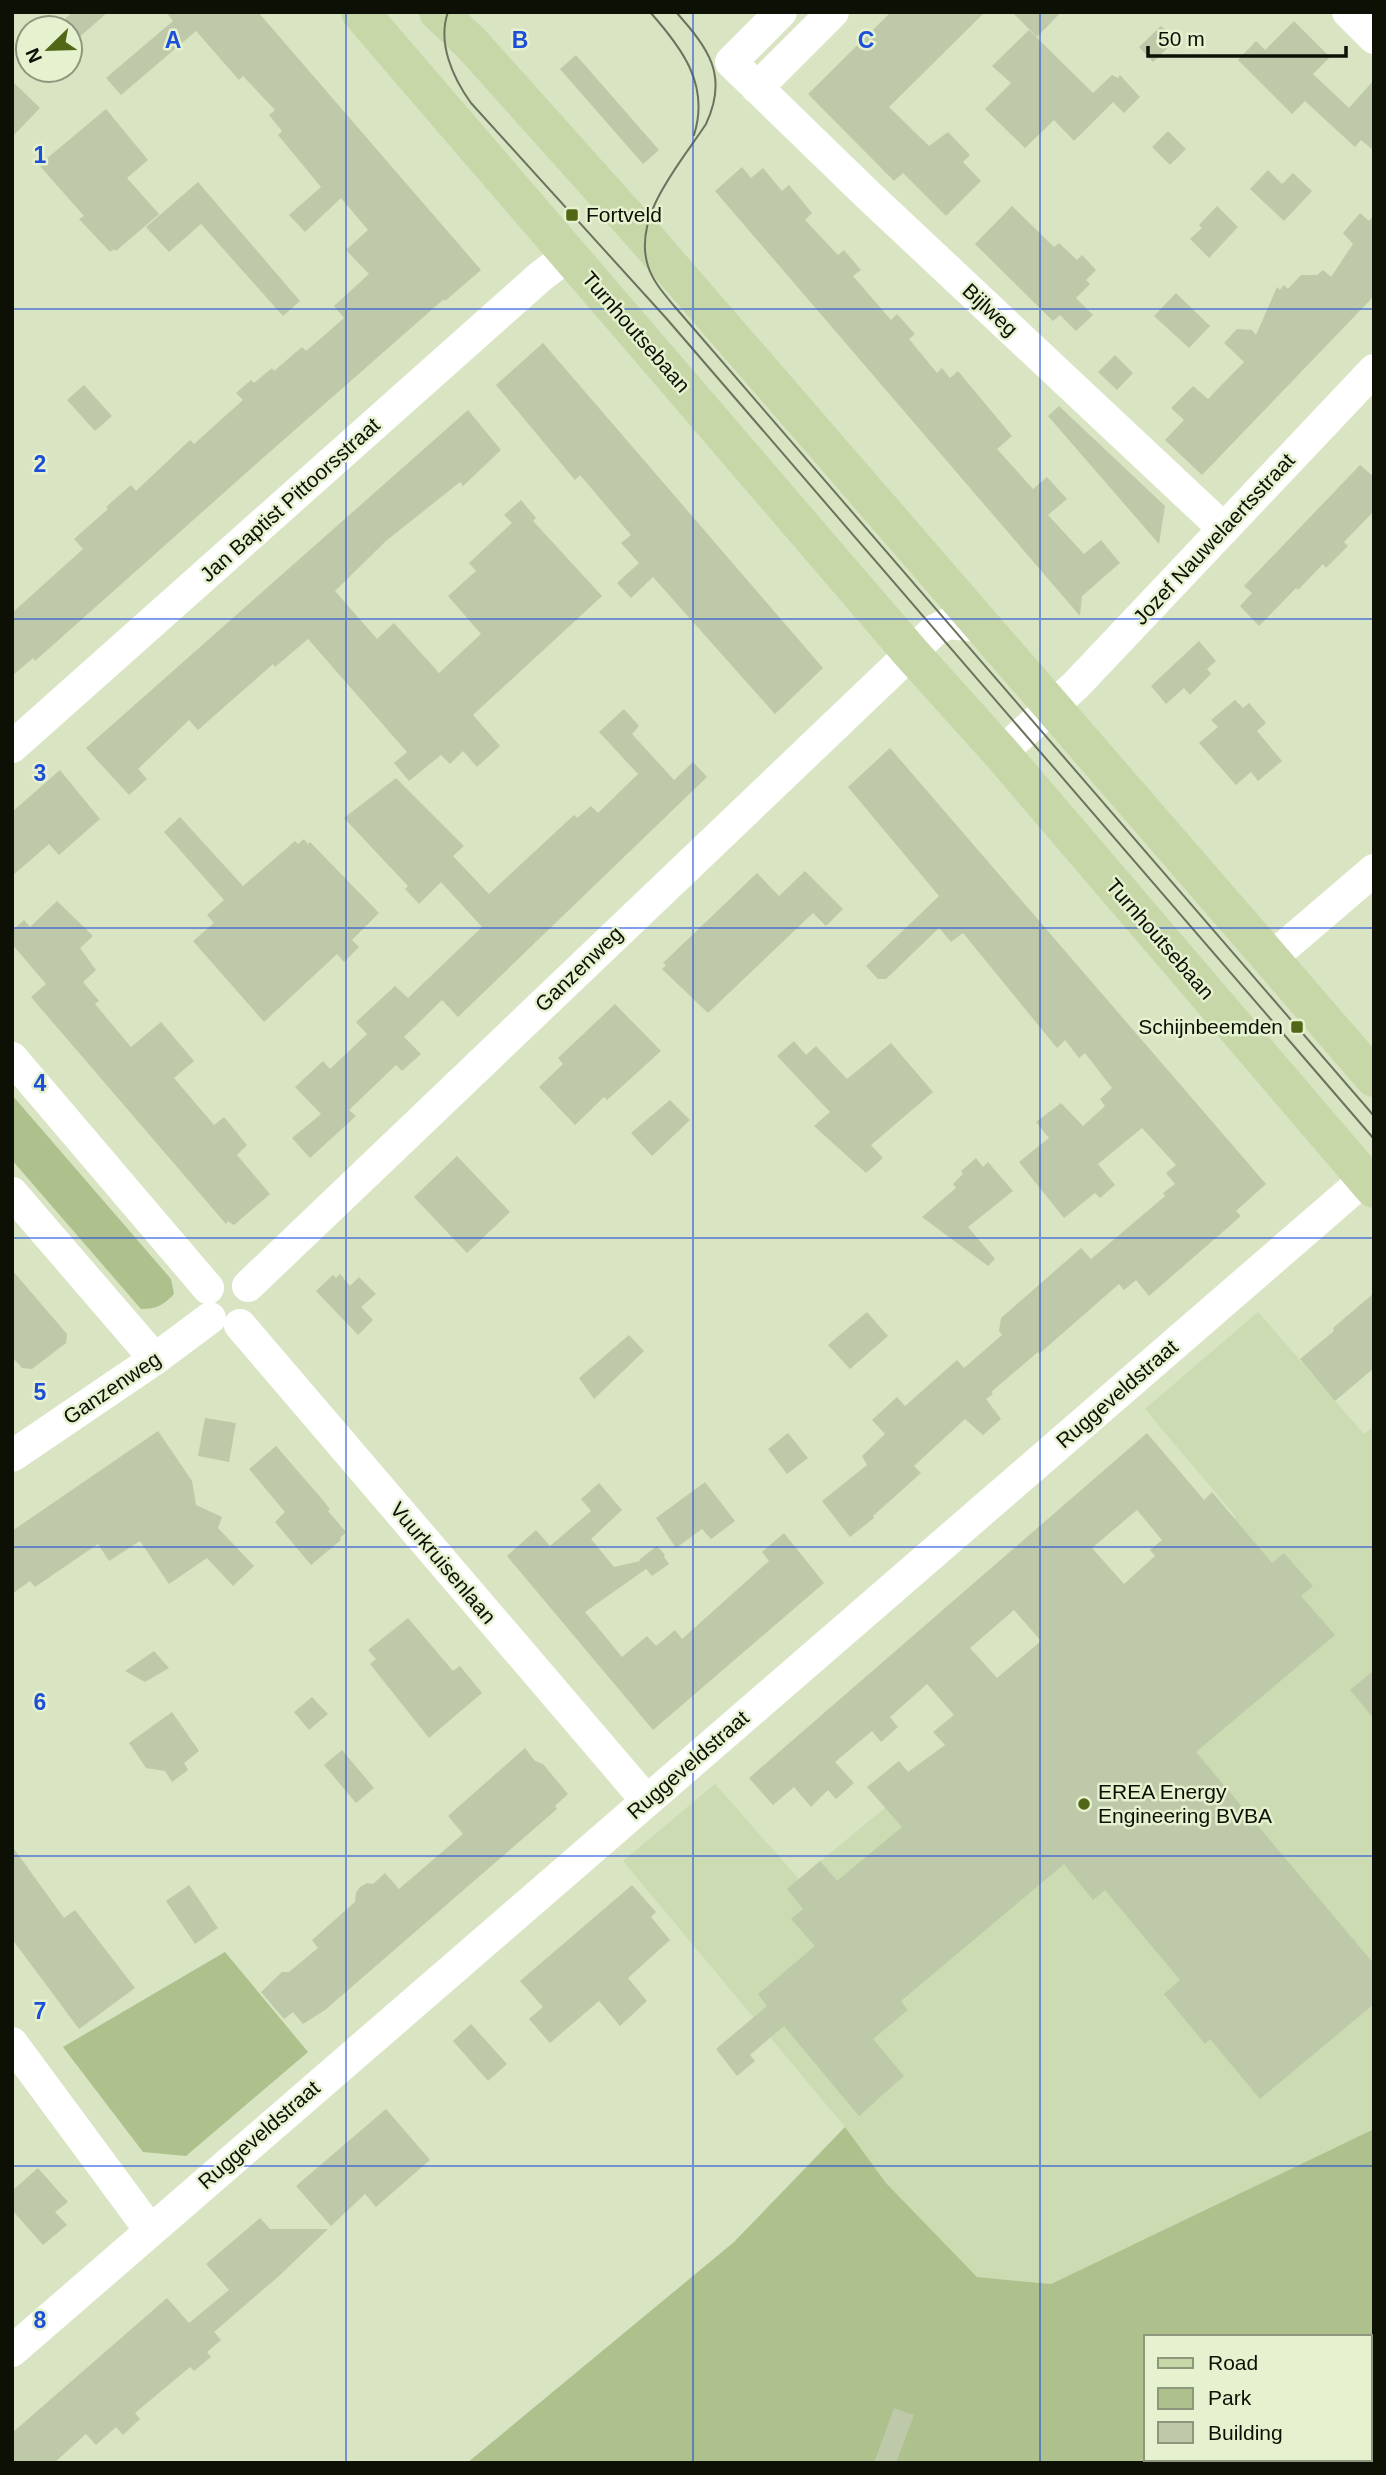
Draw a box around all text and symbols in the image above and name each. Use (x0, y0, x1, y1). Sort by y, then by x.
north arrow (14, 14, 84, 84)
scale bar (1148, 14, 1346, 58)
text: A (165, 27, 181, 53)
text: B (512, 27, 528, 53)
text: C (858, 27, 874, 53)
text: 50 m (1158, 27, 1205, 50)
text: N (21, 45, 46, 66)
text: 1 (34, 142, 47, 168)
place label: Fortveld (586, 203, 662, 226)
marker: Fortveld (564, 207, 580, 223)
street label: Turnhoutsebaan (578, 267, 695, 397)
street label: Bijlweg (958, 279, 1023, 341)
street label: Jan Baptist Pittoorsstraat (195, 413, 384, 586)
street label: Jozef Nauwelaertsstraat (1128, 448, 1299, 629)
text: 2 (34, 451, 46, 477)
text: 3 (34, 760, 46, 786)
street label: Turnhoutsebaan (1102, 874, 1219, 1004)
street label: Ganzenweg (530, 921, 627, 1016)
place label: Schijnbeemden (1138, 1015, 1283, 1038)
marker: Schijnbeemden (1289, 1019, 1305, 1035)
text: 4 (34, 1070, 47, 1096)
street label: Ruggeveldstraat (1051, 1335, 1182, 1452)
street label: Ganzenweg (59, 1347, 165, 1428)
text: 5 (34, 1379, 47, 1405)
street label: Vuurkruisenlaan (386, 1497, 501, 1628)
text: 6 (34, 1689, 46, 1715)
street label: Ruggeveldstraat (622, 1706, 753, 1823)
place label: EREA Energy Engineering BVBA (1098, 1780, 1272, 1827)
marker: EREA Energy Engineering BVBA (1076, 1796, 1092, 1812)
text: 7 (34, 1998, 46, 2024)
street label: Ruggeveldstraat (193, 2076, 324, 2193)
text: 8 (34, 2307, 47, 2333)
legend (1144, 2335, 1372, 2461)
text: Road (1208, 2351, 1258, 2374)
text: Park (1208, 2386, 1252, 2409)
text: Building (1208, 2421, 1283, 2444)

